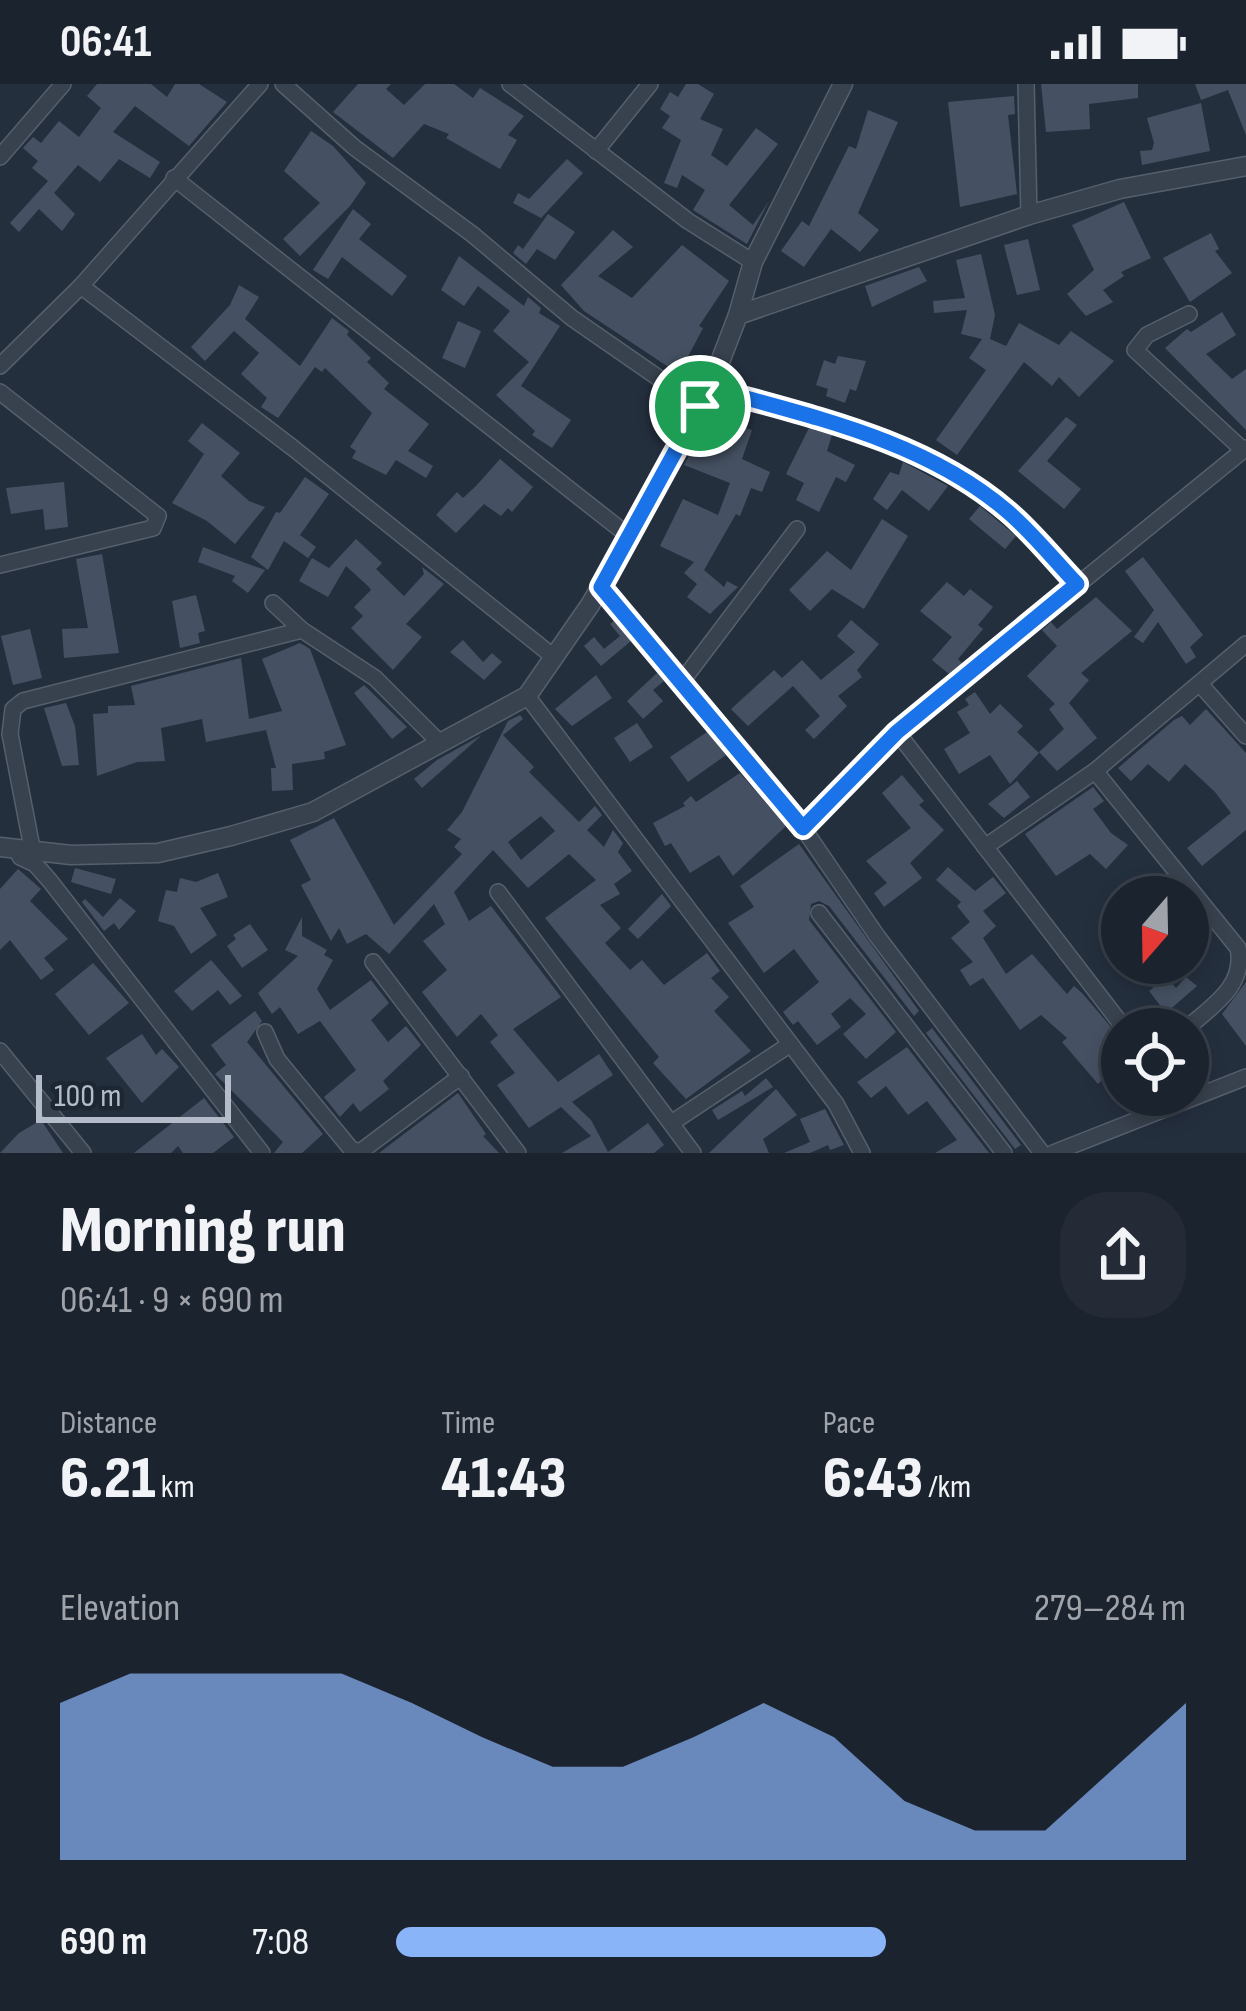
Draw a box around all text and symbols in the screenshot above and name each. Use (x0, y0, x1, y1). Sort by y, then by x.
text: 06:41 (60, 15, 151, 70)
pin (649, 355, 751, 457)
icon: arrive (667, 373, 733, 439)
north arrow (1101, 876, 1209, 984)
map controls (1101, 876, 1209, 1116)
button: locate (1101, 1008, 1209, 1116)
scale bar (36, 1069, 231, 1122)
text: 100 m (54, 1076, 121, 1116)
text: Morning run (60, 1192, 346, 1271)
button: share (1060, 1192, 1186, 1318)
text: 06:41 · 9 × 690 m (60, 1277, 284, 1324)
text: Distance (60, 1403, 157, 1443)
text: Time (441, 1403, 495, 1443)
text: Pace (823, 1403, 875, 1443)
text: 6.21 (60, 1443, 156, 1515)
text: 41:43 (441, 1443, 566, 1515)
text: 6:43 (823, 1443, 923, 1515)
text: km (156, 1467, 195, 1507)
text: /km (923, 1467, 971, 1507)
text: Elevation (60, 1585, 180, 1632)
text: 279–284 m (1034, 1585, 1186, 1632)
text: 690 m (60, 1919, 147, 1966)
text: 7:08 (252, 1919, 309, 1966)

